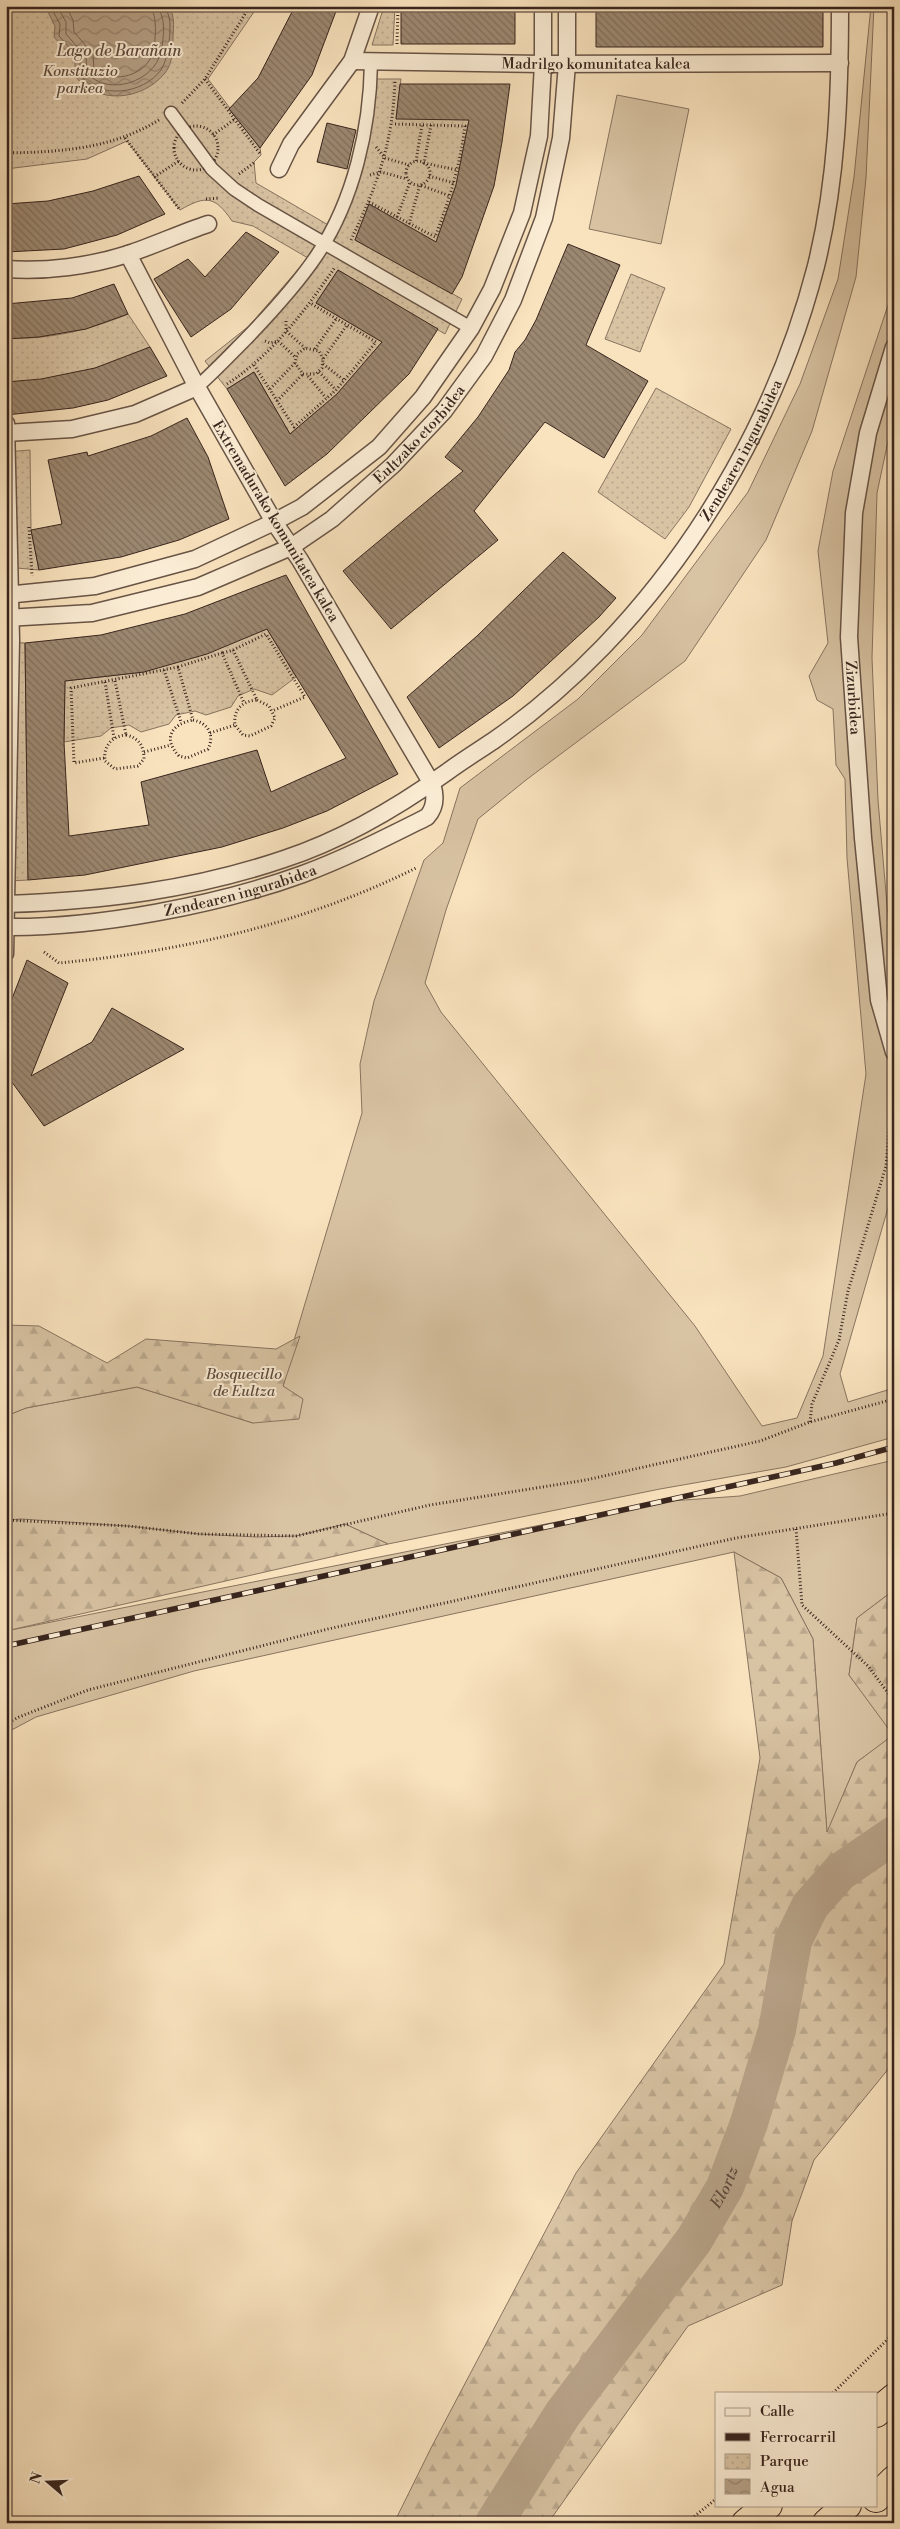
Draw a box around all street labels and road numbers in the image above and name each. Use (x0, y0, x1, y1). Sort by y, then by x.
street label: Madrilgo komunitatea kalea (502, 54, 691, 74)
street label: Zendearen ingurabidea (696, 377, 787, 525)
street label: Eultzako etorbidea (370, 381, 470, 488)
street label: Extremadurako komunitatea kalea (208, 417, 344, 626)
street label: Zizurbidea (841, 660, 865, 736)
street label: Zendearen ingurabidea (163, 861, 320, 921)

